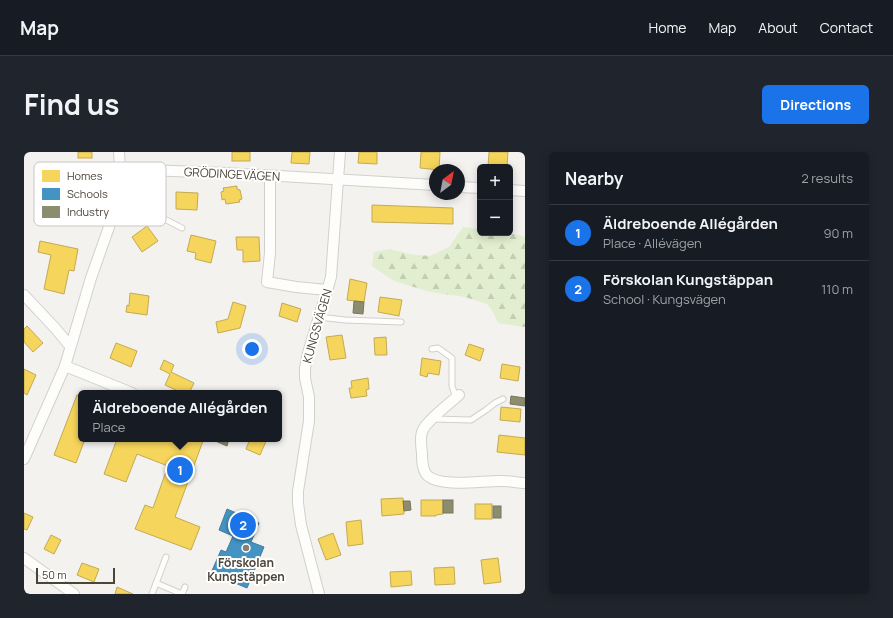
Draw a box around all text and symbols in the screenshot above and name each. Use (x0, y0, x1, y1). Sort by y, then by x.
text: Map (20, 15, 59, 41)
text: Home (649, 18, 686, 37)
text: Map (708, 18, 736, 37)
text: About (758, 18, 798, 37)
text: Contact (820, 18, 873, 37)
text: Find us (24, 85, 119, 123)
button: Directions (762, 85, 869, 124)
legend (34, 162, 166, 226)
street label: GRÖDINGEVÄGEN (183, 163, 281, 185)
north arrow (429, 164, 465, 200)
map controls (477, 164, 513, 236)
button: + (477, 164, 513, 200)
text: Nearby (565, 167, 623, 190)
text: Homes (67, 168, 103, 183)
text: 2 results (801, 169, 853, 187)
text: Schools (67, 186, 108, 201)
button: − (477, 200, 513, 236)
text: Industry (67, 204, 109, 219)
text: Äldreboende Allégården (603, 213, 778, 234)
text: 1 (575, 224, 581, 242)
text: 90 m (823, 224, 853, 242)
text: Place · Allévägen (603, 234, 702, 252)
text: Förskolan Kungstäppan (603, 269, 773, 290)
text: 2 (574, 280, 582, 298)
text: 110 m (821, 280, 853, 298)
street label: KUNGSVÄGEN (298, 287, 336, 365)
text: School · Kungsvägen (603, 290, 726, 308)
your location (242, 339, 262, 359)
popup (78, 390, 282, 442)
text: Äldreboende Allégården (93, 397, 267, 418)
text: Place (93, 418, 125, 436)
pin: 1 (167, 455, 193, 485)
pin: 2 (230, 510, 256, 540)
marker: Förskolan Kungstäppen (241, 543, 251, 553)
place label: Förskolan Kungstäppen (207, 554, 285, 585)
scale bar (36, 566, 115, 585)
text: 50 m (42, 567, 67, 582)

